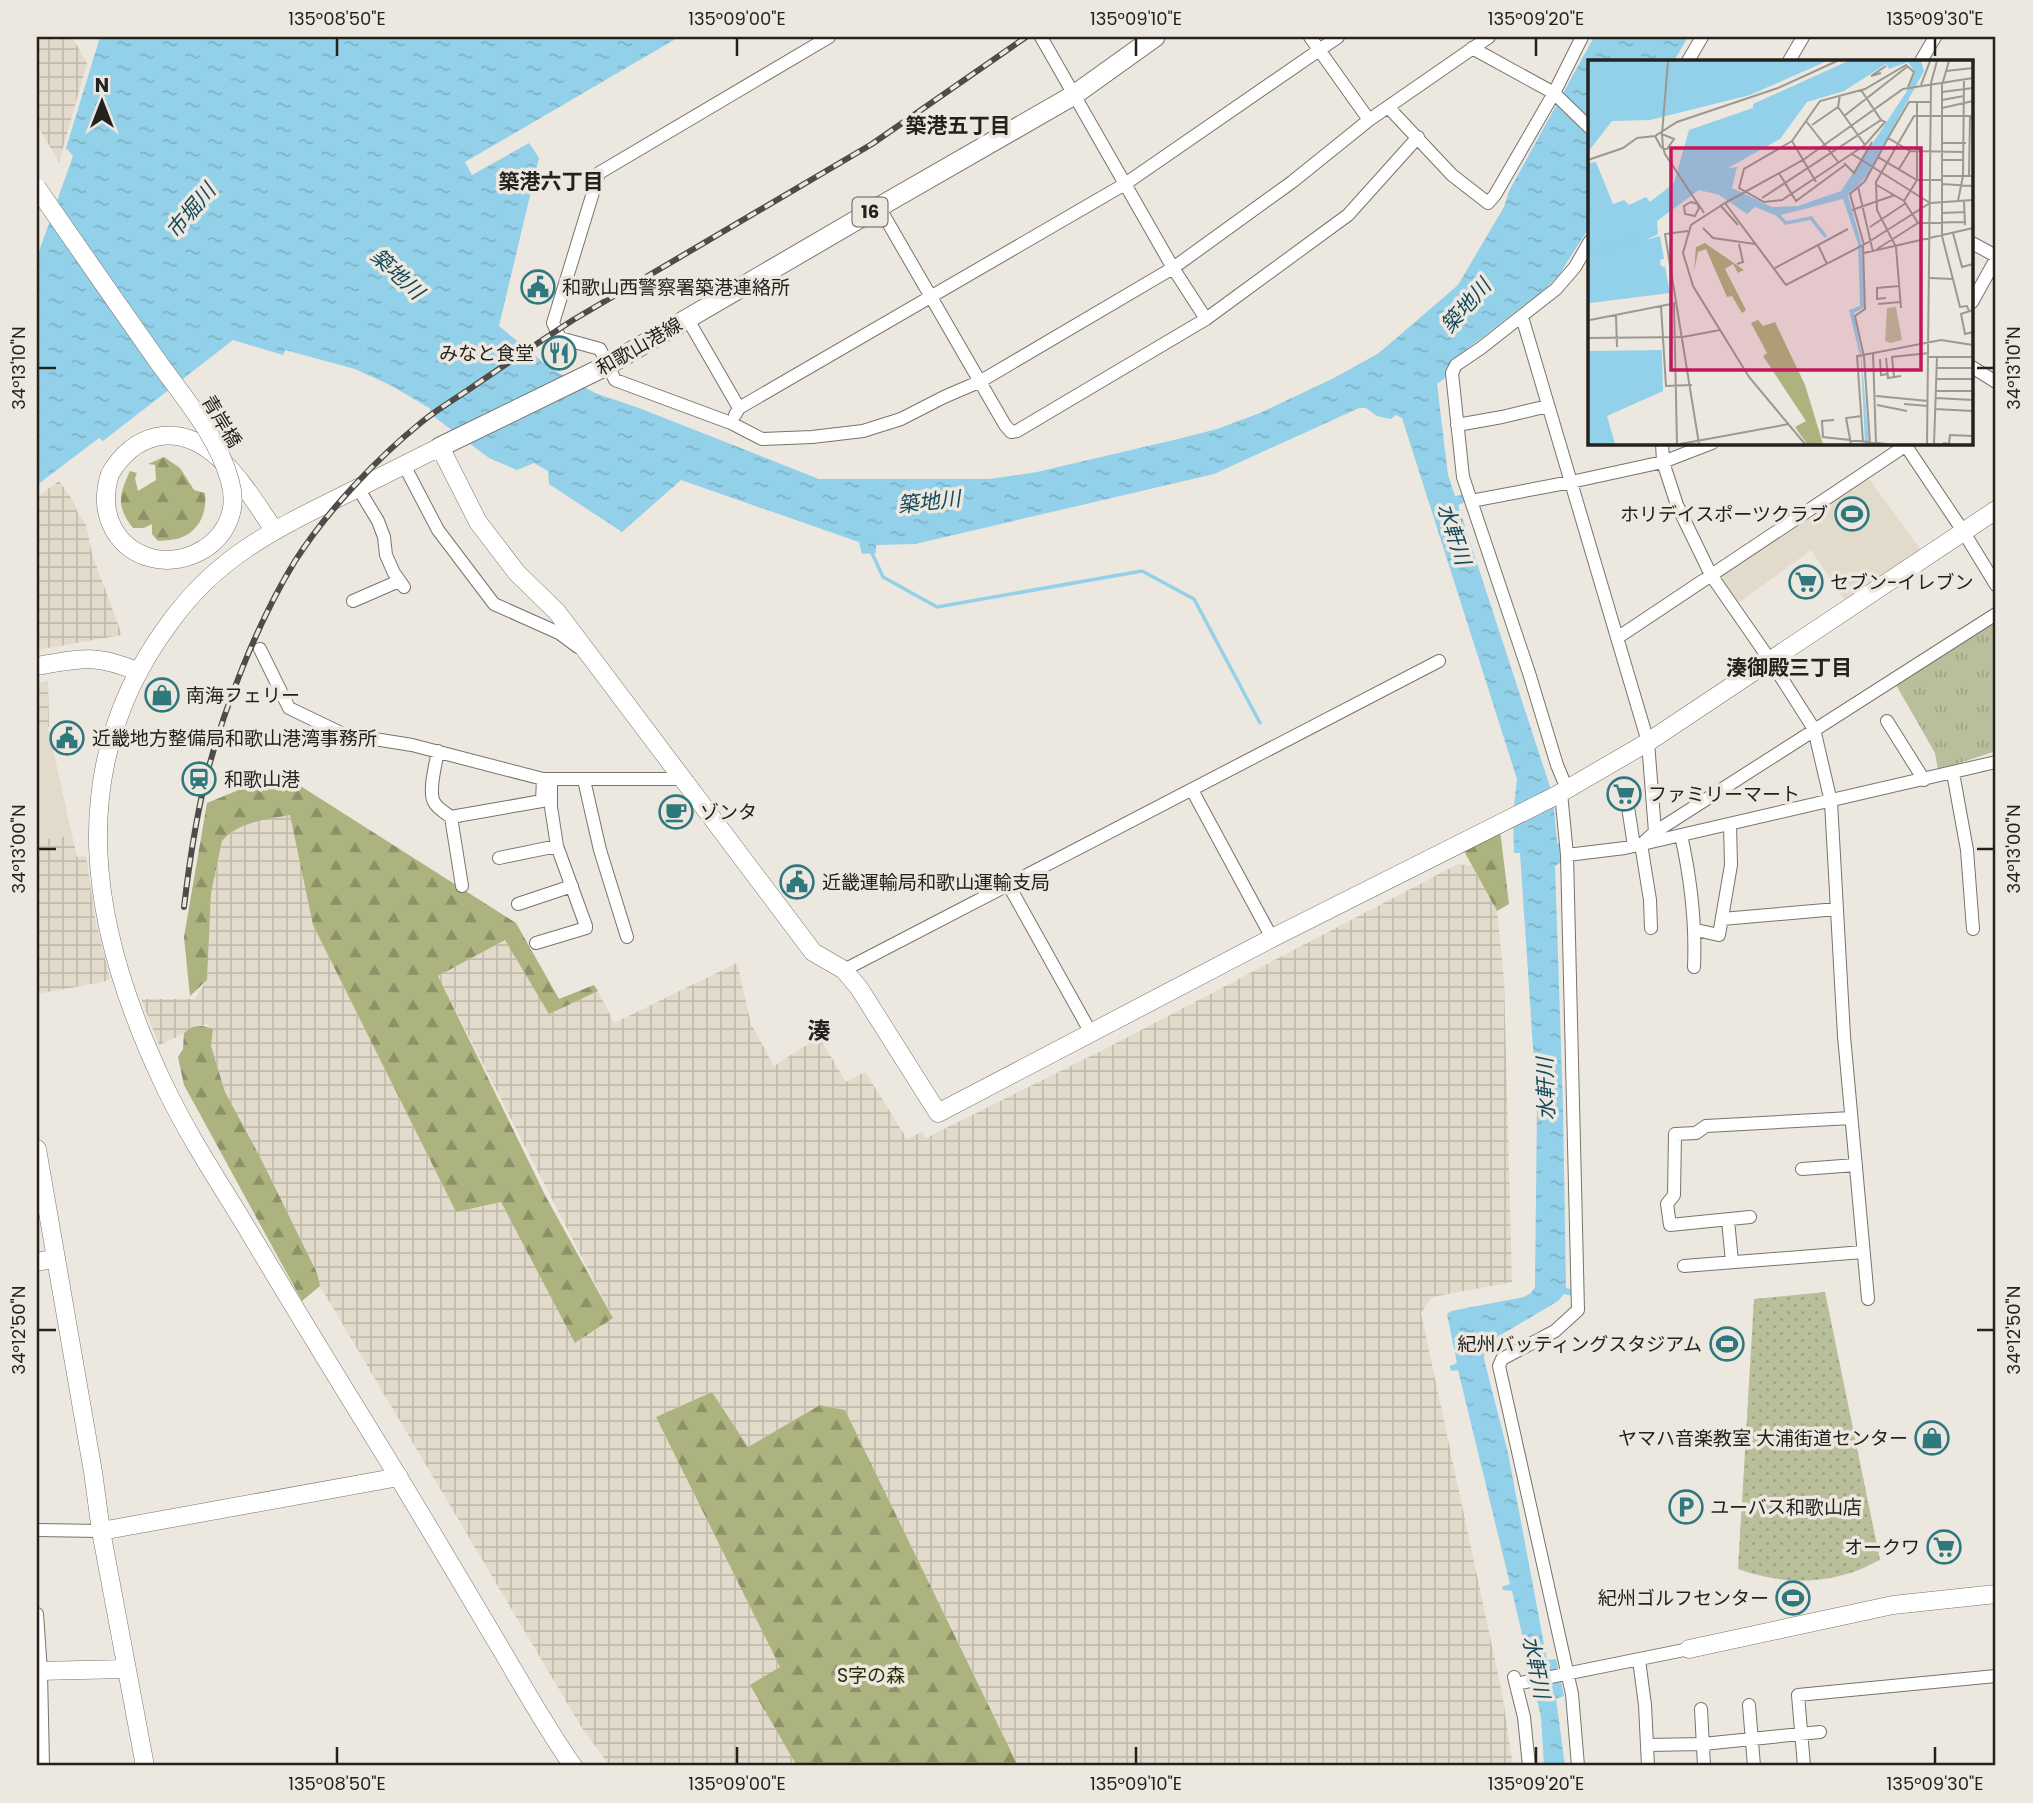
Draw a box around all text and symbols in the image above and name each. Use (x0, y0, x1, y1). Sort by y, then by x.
text: 135°08'50"E (288, 6, 386, 31)
text: 135°09'00"E (688, 6, 786, 31)
text: 135°09'10"E (1090, 6, 1182, 31)
text: 135°09'20"E (1488, 6, 1584, 31)
text: 135°09'30"E (1887, 6, 1983, 31)
inset map (1588, 60, 1974, 444)
north arrow (66, 66, 136, 136)
text: N (95, 72, 109, 99)
district label: 築港五丁目 (906, 111, 1011, 140)
district label: 築港六丁目 (499, 167, 604, 196)
water label: 市堀川 (159, 176, 223, 244)
road number: 16 (852, 197, 888, 226)
water label: 築地川 (364, 242, 432, 307)
public building icon: 和歌山西警察署築港連絡所 (519, 268, 557, 306)
water label: 築地川 (1434, 271, 1499, 339)
place label: 和歌山西警察署築港連絡所 (562, 274, 790, 301)
street label: 和歌山港線 (591, 311, 687, 382)
text: 34°13'10"N (6, 326, 31, 410)
text: 34°13'10"N (2001, 326, 2026, 410)
restaurant icon: みなと食堂 (540, 334, 578, 372)
place label: みなと食堂 (439, 340, 534, 367)
street label: 青岸橋 (195, 390, 248, 453)
water label: 築地川 (896, 484, 964, 519)
sports icon: ホリデイスポーツクラブ (1833, 495, 1871, 533)
water label: 水軒川 (1431, 499, 1479, 570)
place label: ホリデイスポーツクラブ (1620, 501, 1828, 528)
supermarket icon: セブン-イレブン (1787, 563, 1825, 601)
place label: セブン-イレブン (1830, 569, 1973, 596)
district label: 湊御殿三丁目 (1726, 653, 1852, 682)
shop icon: 南海フェリー (143, 676, 181, 714)
place label: 南海フェリー (186, 682, 300, 709)
public building icon: 近畿地方整備局和歌山港湾事務所 (48, 719, 86, 757)
place label: 近畿地方整備局和歌山港湾事務所 (92, 725, 377, 752)
station icon: 和歌山港 (180, 760, 218, 798)
place label: 和歌山港 (224, 766, 300, 793)
supermarket icon: ファミリーマート (1605, 775, 1643, 813)
place label: ファミリーマート (1648, 781, 1800, 808)
cafe icon: ゾンタ (657, 793, 695, 831)
place label: ゾンタ (700, 799, 757, 826)
text: 34°13'00"N (6, 804, 31, 894)
text: 34°13'00"N (2001, 804, 2026, 894)
public building icon: 近畿運輸局和歌山運輸支局 (778, 863, 816, 901)
place label: 近畿運輸局和歌山運輸支局 (822, 869, 1050, 896)
district label: 湊 (808, 1015, 831, 1047)
water label: 水軒川 (1530, 1055, 1561, 1121)
text: 34°12'50"N (6, 1286, 31, 1374)
text: 34°12'50"N (2001, 1286, 2026, 1374)
sports icon: 紀州バッティングスタジアム (1708, 1325, 1746, 1363)
place label: 紀州バッティングスタジアム (1457, 1331, 1702, 1358)
shop icon: ヤマハ音楽教室 大浦街道センター (1913, 1419, 1951, 1457)
place label: ヤマハ音楽教室 大浦街道センター (1618, 1425, 1908, 1452)
parking icon: ユーバス和歌山店 (1667, 1488, 1705, 1526)
place label: ユーバス和歌山店 (1710, 1494, 1862, 1521)
supermarket icon: オークワ (1925, 1528, 1963, 1566)
place label: オークワ (1844, 1534, 1920, 1561)
sports icon: 紀州ゴルフセンター (1774, 1579, 1812, 1617)
place label: 紀州ゴルフセンター (1598, 1585, 1769, 1612)
water label: 水軒川 (1516, 1633, 1557, 1703)
park label: S字の森 (837, 1662, 905, 1689)
text: 135°08'50"E (288, 1771, 386, 1796)
text: 135°09'00"E (688, 1771, 786, 1796)
text: 135°09'10"E (1090, 1771, 1182, 1796)
text: 135°09'20"E (1488, 1771, 1584, 1796)
text: 135°09'30"E (1887, 1771, 1983, 1796)

